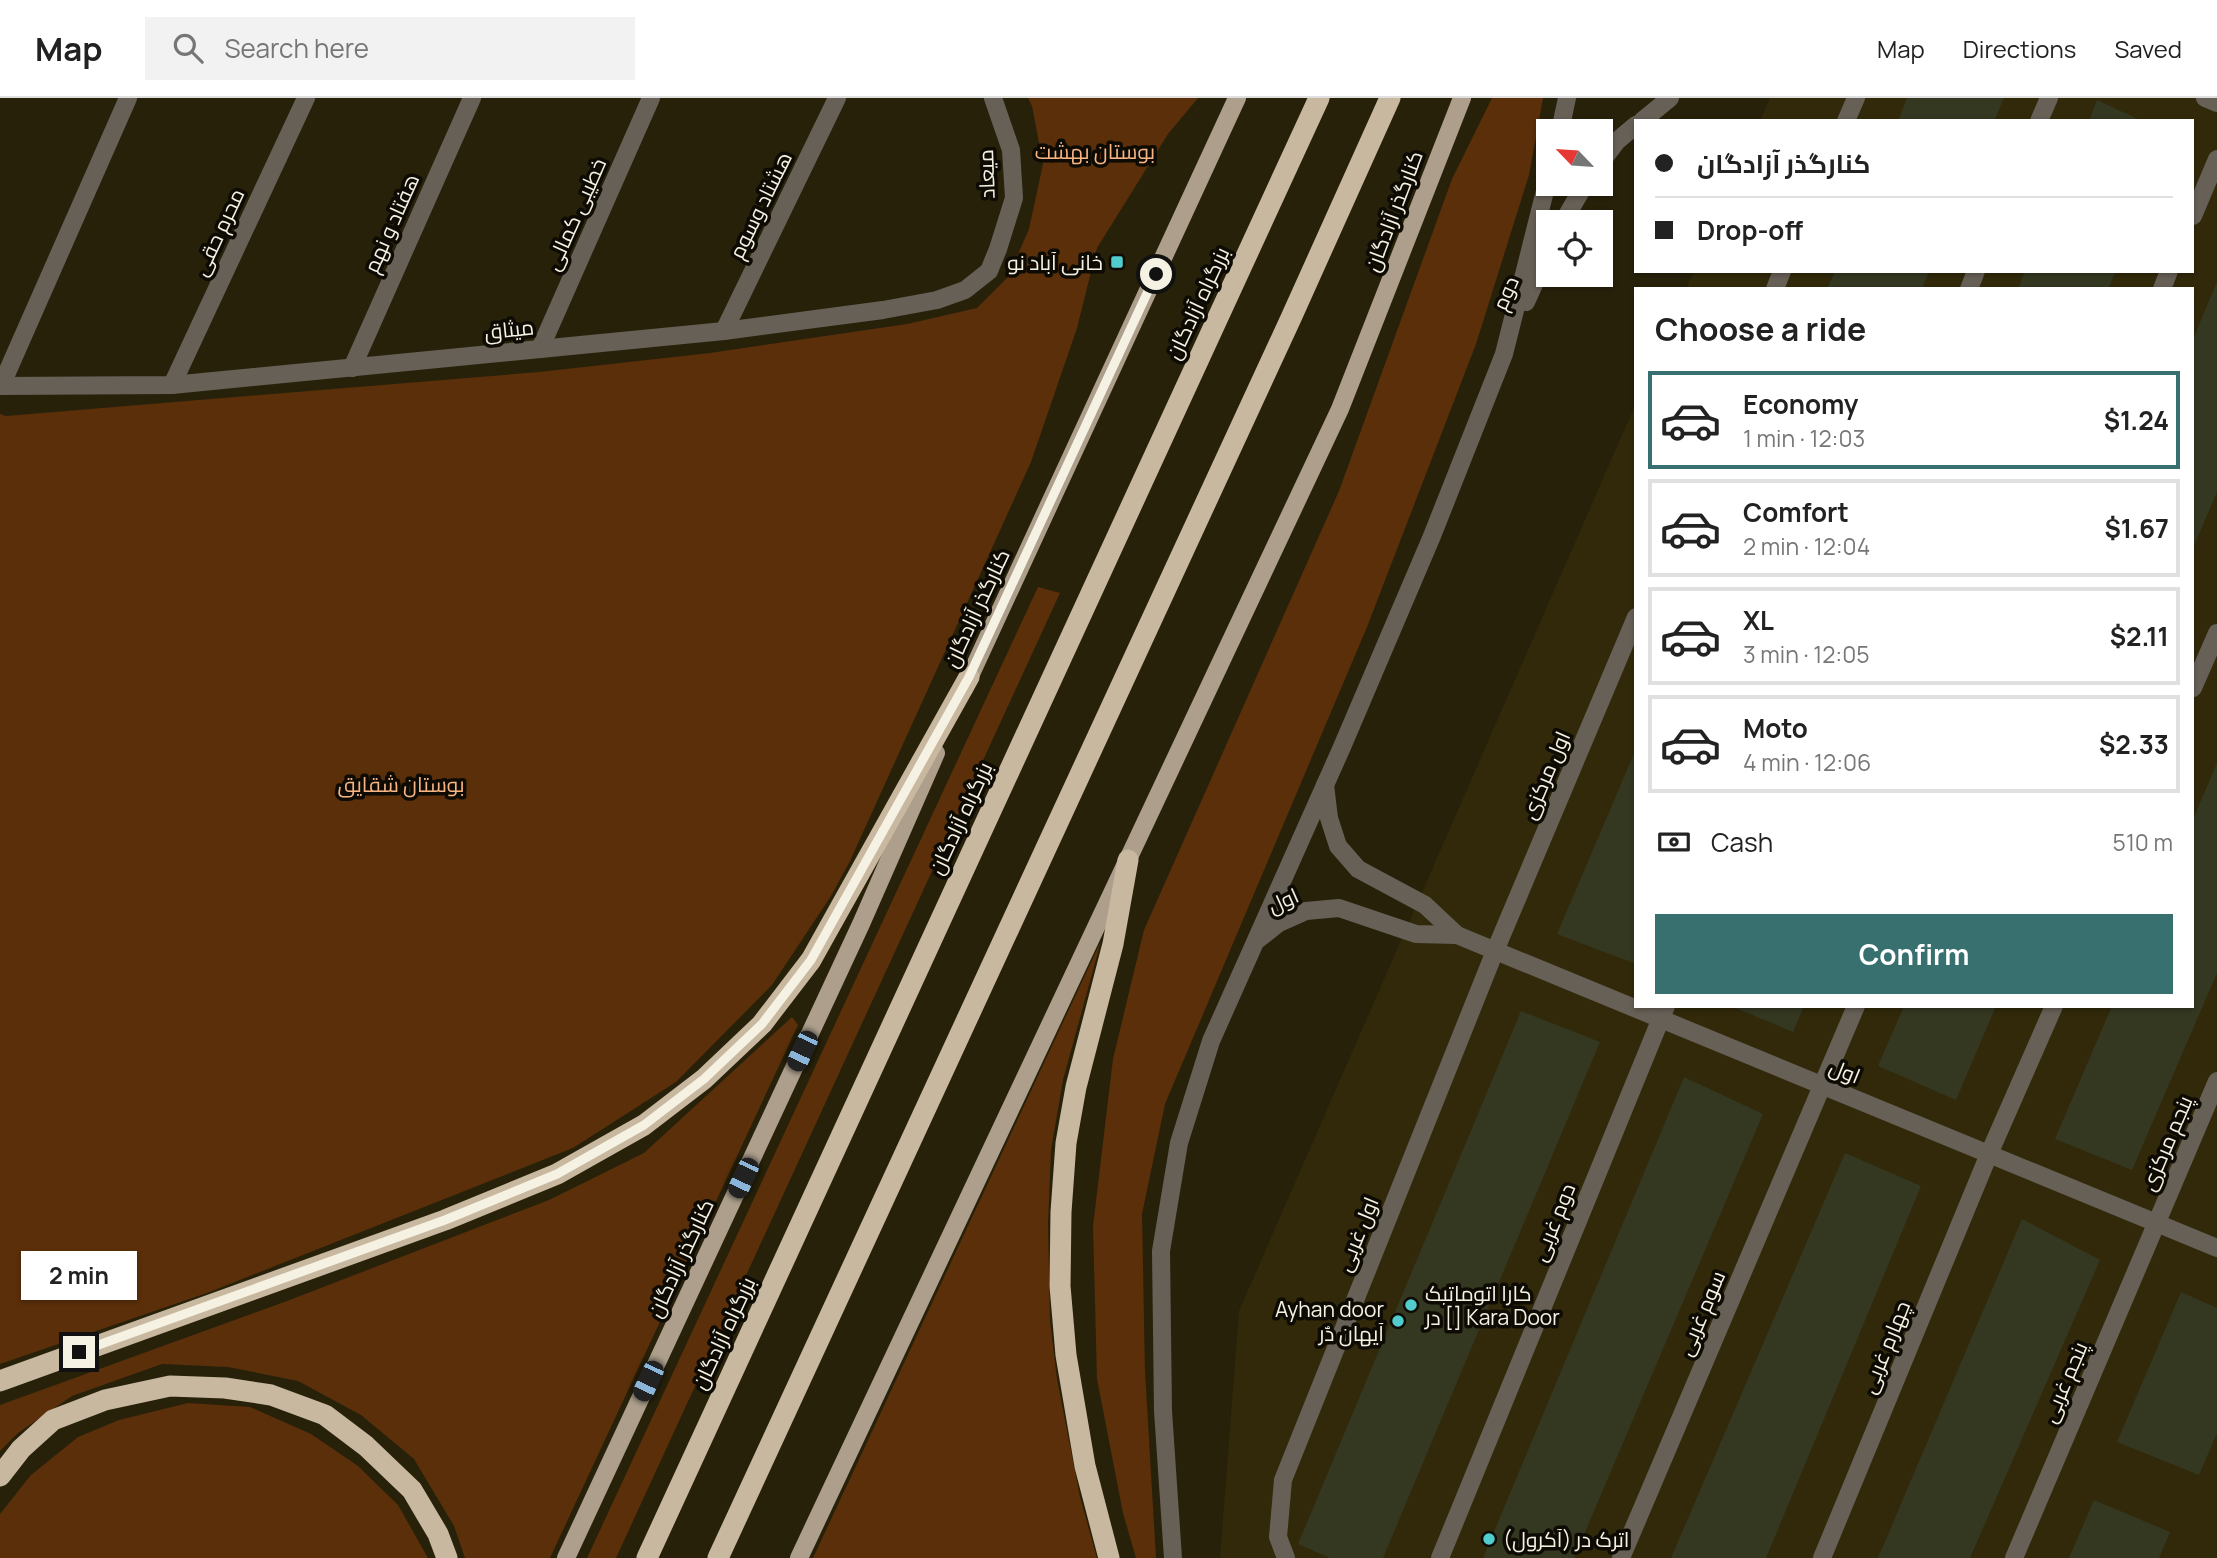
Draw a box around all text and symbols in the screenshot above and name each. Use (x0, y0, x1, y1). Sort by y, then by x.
search box (145, 17, 635, 80)
text: Map (35, 26, 103, 71)
icon: search (169, 29, 207, 67)
text: Search here (225, 30, 369, 66)
text: Map (1877, 32, 1925, 65)
text: Directions (1963, 32, 2076, 65)
text: Saved (2114, 32, 2182, 65)
north arrow (1536, 119, 1614, 196)
map controls (1536, 119, 1613, 287)
park label: بوستان بهشت (1035, 137, 1155, 165)
text: کنارگذر آزادگان (1697, 145, 1871, 181)
street label: کنارگذر آزادگان (1357, 146, 1429, 276)
street label: هشتاد وسوم (722, 147, 799, 264)
street label: میعاد (971, 149, 1001, 199)
street label: خطیبی کمالی (538, 153, 612, 275)
street label: هفتاد و نهم (357, 169, 426, 277)
street label: محرم حقی (186, 184, 251, 281)
button: locate (1536, 210, 1613, 287)
text: Drop-off (1697, 212, 1803, 248)
street label: بزرگراه آزادگان (1159, 242, 1235, 364)
place label: خانی آباد نو (1007, 248, 1103, 276)
marker: خانی آباد نو (1109, 254, 1125, 270)
route start (1140, 258, 1172, 290)
street label: دوم (1485, 271, 1526, 315)
text: Choose a ride (1655, 307, 1866, 351)
street label: میثاق (483, 312, 535, 346)
text: Economy (1743, 386, 1858, 422)
icon: car (1659, 389, 1722, 452)
text: $1.24 (2104, 402, 2169, 438)
text: 1 min · 12:03 (1743, 422, 1865, 454)
text: Comfort (1743, 494, 1849, 530)
icon: car (1659, 497, 1722, 560)
text: $1.67 (2104, 510, 2169, 546)
text: 2 min · 12:04 (1743, 530, 1870, 562)
street label: کنارگذر آزادگان (936, 544, 1016, 672)
text: XL (1743, 602, 1774, 638)
icon: car (1659, 605, 1722, 668)
text: $2.11 (2110, 618, 2169, 654)
text: 3 min · 12:05 (1743, 638, 1870, 670)
text: Moto (1743, 710, 1808, 746)
icon: car (1659, 713, 1722, 776)
text: $2.33 (2099, 726, 2169, 762)
street label: اول مرکزی (1514, 727, 1576, 823)
text: 4 min · 12:06 (1743, 746, 1871, 778)
street label: بزرگراه آزادگان (922, 757, 998, 879)
park label: بوستان شقایق (337, 770, 465, 798)
icon: cash (1655, 823, 1693, 861)
text: Cash (1711, 824, 1773, 860)
text: 510 m (2113, 826, 2173, 858)
street label: اول (1263, 881, 1303, 919)
button: Confirm (1655, 914, 2173, 994)
car (784, 1028, 821, 1074)
street label: اول (1825, 1052, 1865, 1090)
street label: پنجم مرکزی (2133, 1091, 2200, 1195)
car (725, 1155, 762, 1201)
street label: دوم غربی (1525, 1179, 1582, 1266)
street label: اول غربی (1329, 1193, 1385, 1275)
street label: کنارگذر آزادگان (640, 1194, 720, 1322)
callout: 2 min (21, 1250, 137, 1300)
text: 2 min (49, 1259, 109, 1291)
street label: سوم غربی (1671, 1266, 1732, 1360)
street label: بزرگراه آزادگان (685, 1272, 761, 1394)
place label: کارا اتوماتیک در [] Kara Door (1424, 1279, 1560, 1331)
place label: Ayhan door آیهان دٌر (1275, 1295, 1384, 1347)
marker: کارا اتوماتیک در [] Kara Door (1403, 1297, 1419, 1313)
street label: چهارم غربی (1854, 1297, 1917, 1398)
marker: Ayhan door آیهان دٌر (1390, 1313, 1406, 1329)
route end (63, 1336, 95, 1368)
street label: پنجم غربی (2034, 1337, 2095, 1427)
car (630, 1358, 667, 1404)
place label: اترک در (آکرول) (1503, 1525, 1629, 1553)
marker: اترک در (آکرول) (1481, 1531, 1497, 1547)

